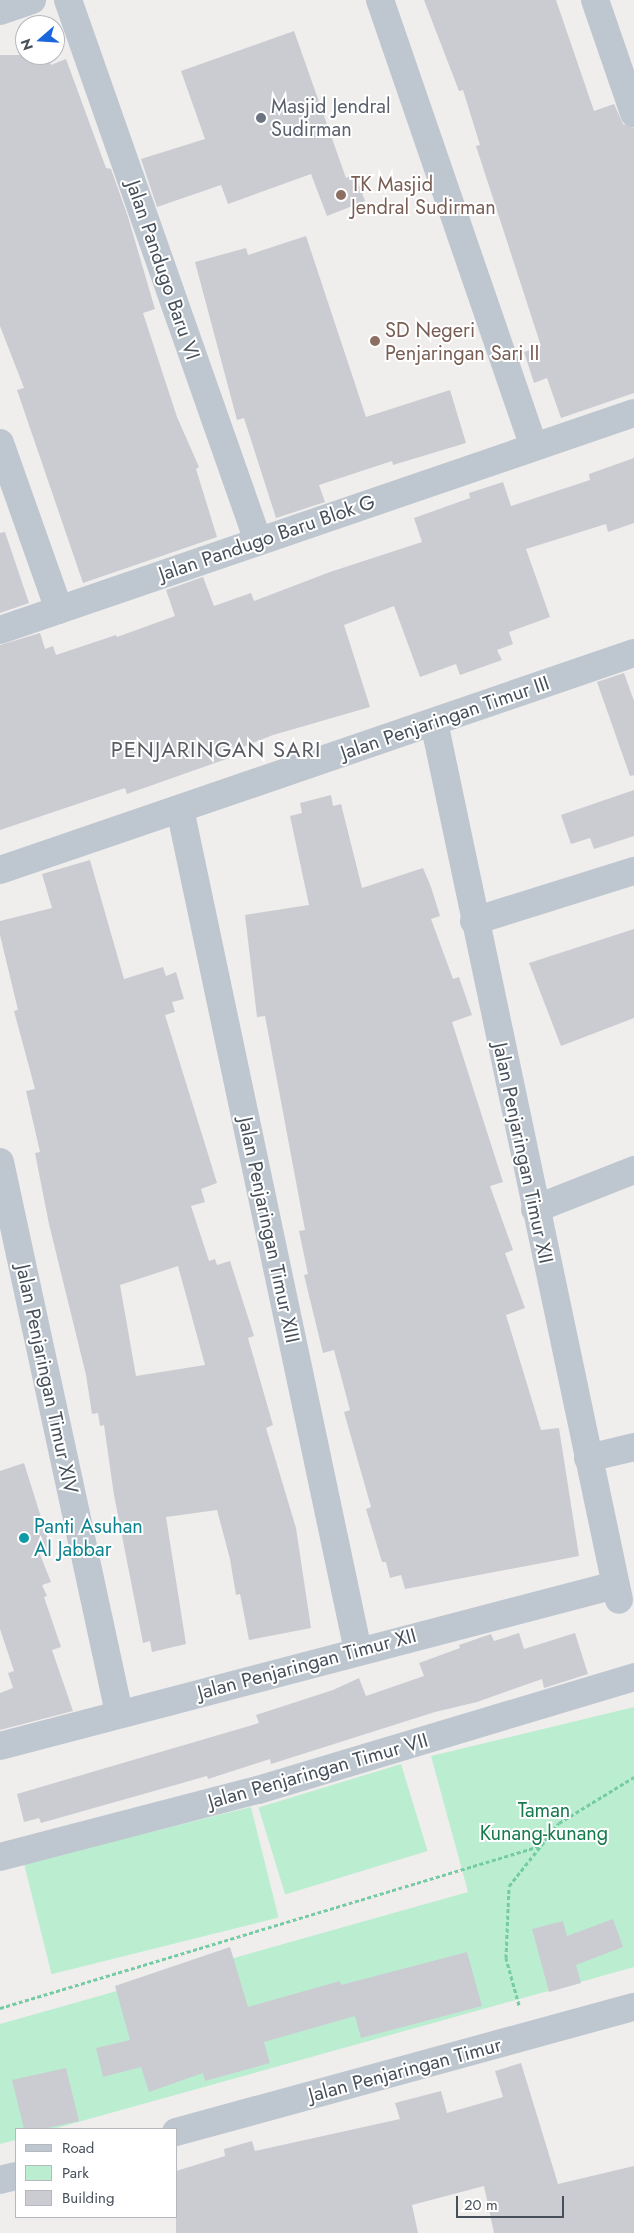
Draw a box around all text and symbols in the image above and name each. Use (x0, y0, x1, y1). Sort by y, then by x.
north arrow (15, 15, 65, 65)
text: N (15, 36, 38, 53)
place label: Masjid Jendral Sudirman (271, 94, 391, 141)
marker: Masjid Jendral Sudirman (255, 112, 267, 124)
place label: TK Masjid Jendral Sudirman (351, 172, 496, 219)
street label: Jalan Pandugo Baru VI (121, 177, 205, 363)
marker: TK Masjid Jendral Sudirman (335, 189, 347, 201)
place label: SD Negeri Penjaringan Sari II (385, 318, 539, 365)
marker: SD Negeri Penjaringan Sari II (369, 335, 381, 347)
street label: Jalan Pandugo Baru Blok G (156, 490, 378, 586)
street label: Jalan Penjaringan Timur III (337, 671, 553, 765)
district label: PENJARINGAN SARI (109, 737, 323, 763)
street label: Jalan Penjaringan Timur XII (488, 1040, 558, 1266)
street label: Jalan Penjaringan Timur XIII (233, 1115, 305, 1345)
street label: Jalan Penjaringan Timur XIV (11, 1262, 83, 1496)
place label: Panti Asuhan Al Jabbar (34, 1514, 143, 1561)
marker: Panti Asuhan Al Jabbar (18, 1532, 30, 1544)
street label: Jalan Penjaringan Timur XII (195, 1623, 419, 1705)
street label: Jalan Penjaringan Timur VII (205, 1728, 431, 1814)
park label: Taman Kunang-kunang (480, 1799, 608, 1846)
street label: Jalan Penjaringan Timur (306, 2033, 504, 2107)
legend (15, 2128, 178, 2218)
text: Road (62, 2137, 94, 2159)
text: Park (62, 2162, 89, 2184)
scale bar (459, 2186, 566, 2218)
text: Building (62, 2187, 114, 2209)
text: 20 m (464, 2194, 498, 2216)

